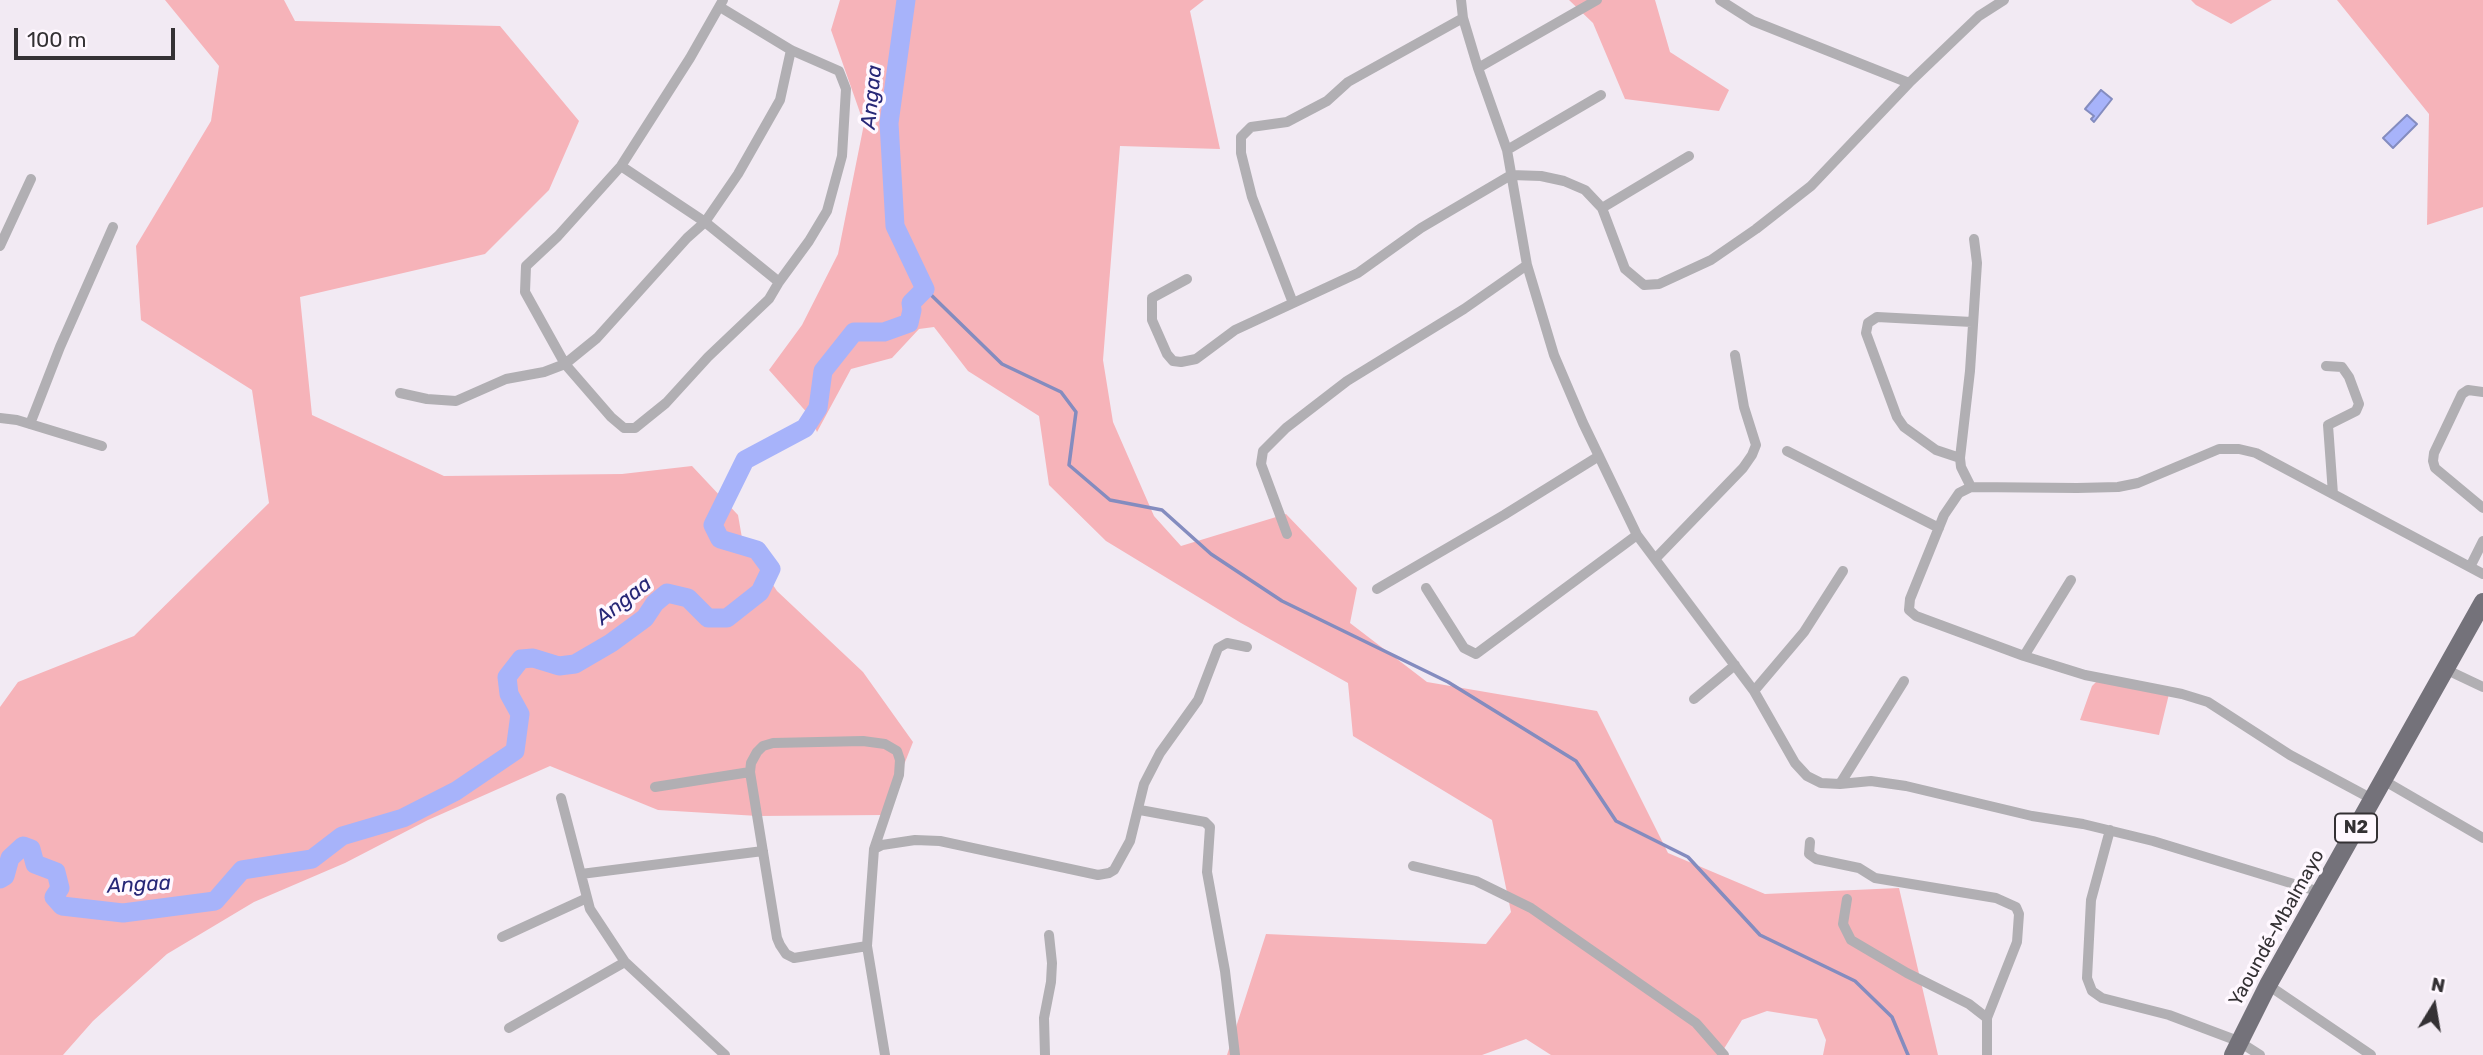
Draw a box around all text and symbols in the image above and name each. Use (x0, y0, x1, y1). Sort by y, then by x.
scale bar (18, 14, 178, 58)
text: 100 m (27, 27, 86, 52)
water label: Angaa (856, 64, 888, 130)
water label: Angaa (591, 571, 657, 631)
road number: N2 (2335, 814, 2377, 842)
street label: Yaoundé-Mbalmayo (2224, 846, 2330, 1010)
water label: Angaa (106, 871, 172, 899)
north arrow (2399, 971, 2469, 1041)
text: N (2429, 972, 2447, 997)

